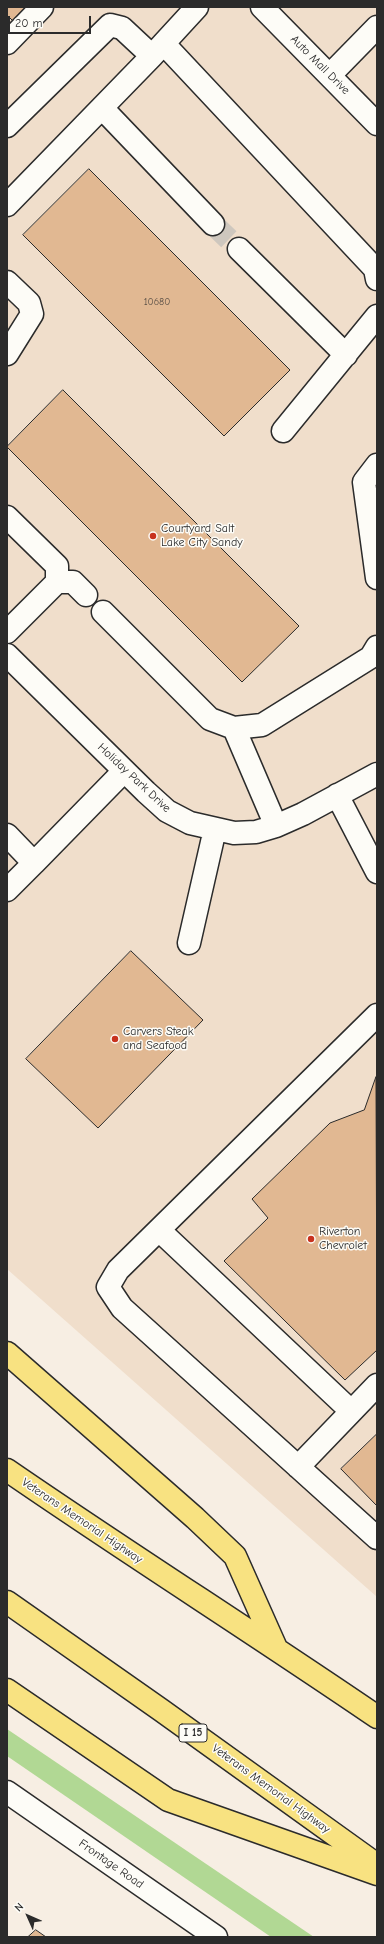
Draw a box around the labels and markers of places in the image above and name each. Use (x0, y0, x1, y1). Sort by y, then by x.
place label: Courtyard Salt Lake City Sandy (161, 522, 243, 550)
marker: Courtyard Salt Lake City Sandy (148, 531, 158, 541)
place label: Carvers Steak and Seafood (123, 1025, 194, 1053)
marker: Carvers Steak and Seafood (110, 1034, 120, 1044)
place label: Riverton Chevrolet (319, 1225, 367, 1253)
marker: Riverton Chevrolet (306, 1234, 316, 1244)

